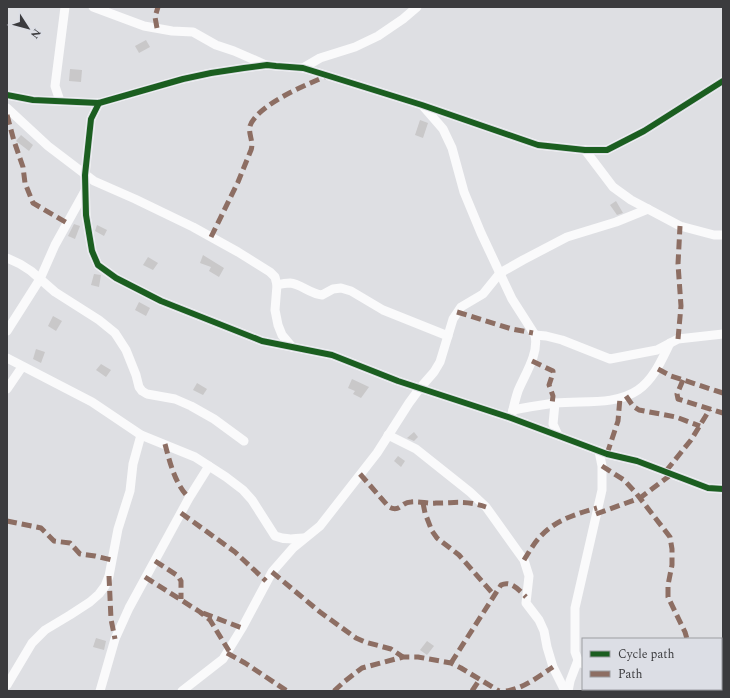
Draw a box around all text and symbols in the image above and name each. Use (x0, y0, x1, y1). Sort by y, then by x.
north arrow (8, 8, 48, 48)
text: N (26, 25, 45, 42)
legend (582, 638, 722, 690)
text: Cycle path (618, 645, 675, 664)
text: Path (618, 665, 643, 684)

